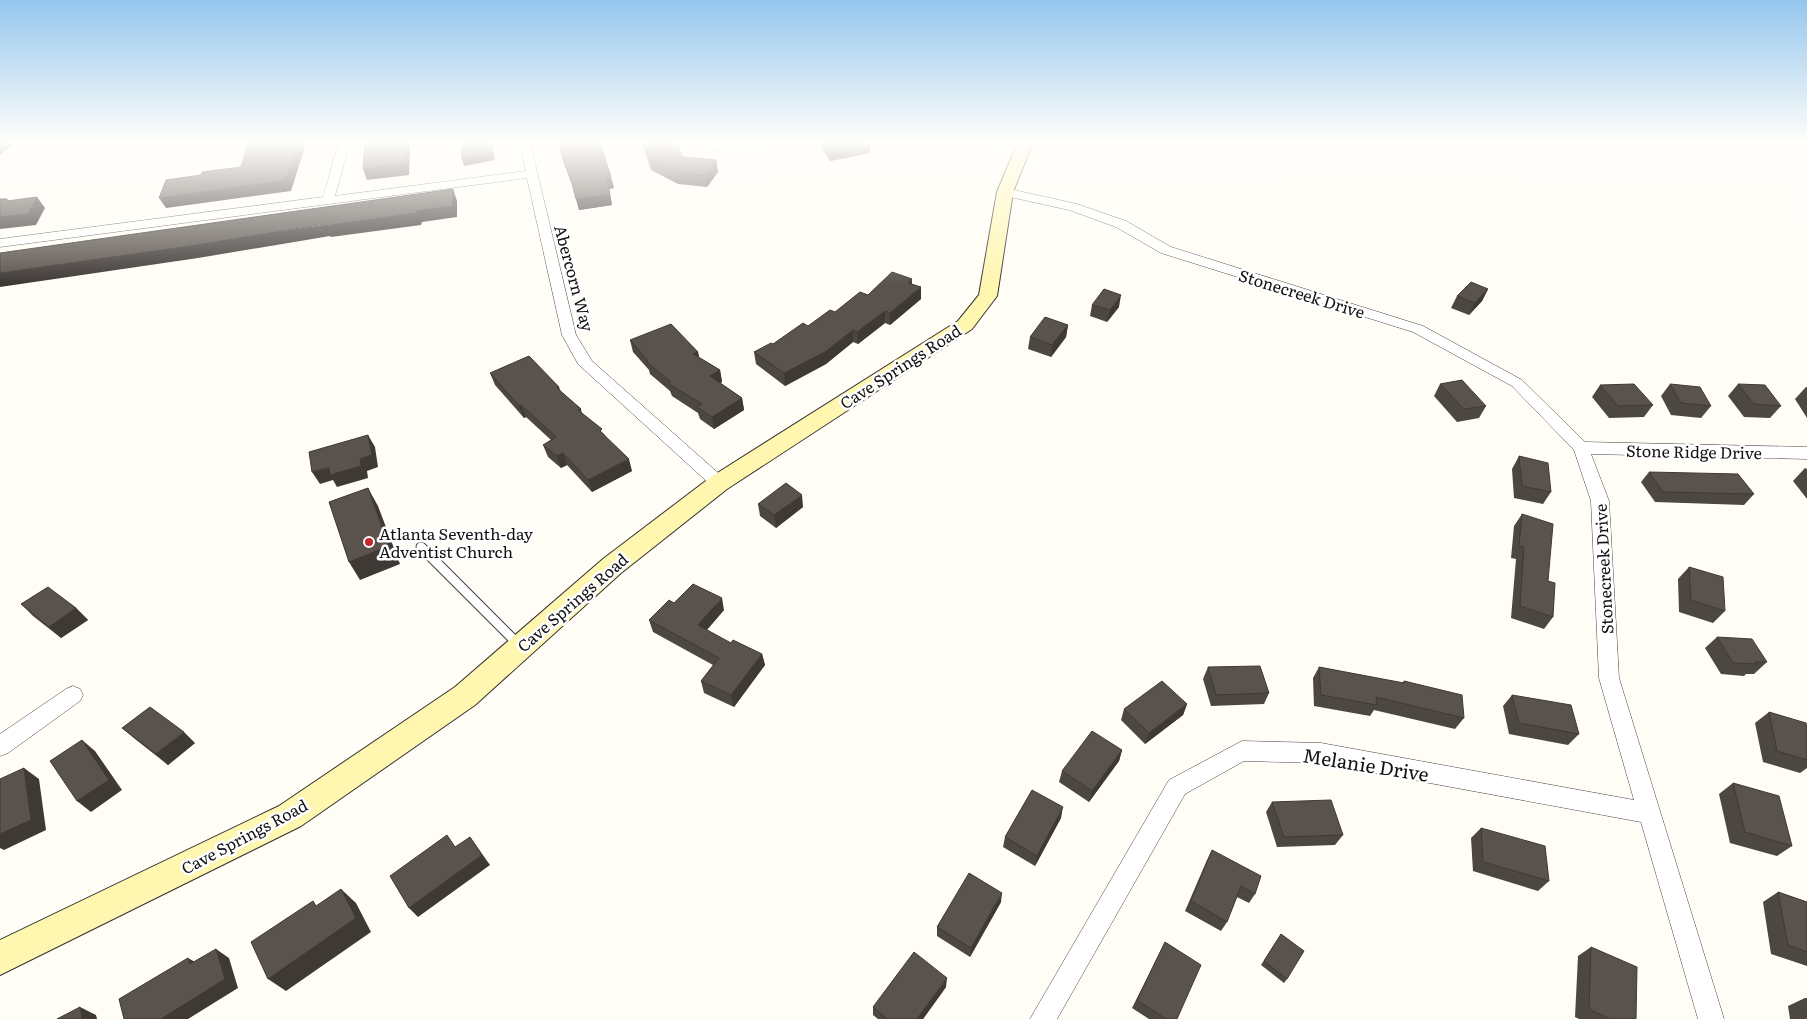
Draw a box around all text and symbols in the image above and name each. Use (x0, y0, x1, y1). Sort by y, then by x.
street label: Abercorn Way (549, 222, 601, 335)
street label: Stonecreek Drive (1236, 262, 1368, 324)
street label: Cave Springs Road (835, 318, 966, 414)
street label: Stone Ridge Drive (1626, 438, 1762, 464)
street label: Stonecreek Drive (1588, 503, 1618, 635)
place label: Atlanta Seventh-day Adventist Church (379, 521, 534, 563)
marker: Atlanta Seventh-day Adventist Church (363, 536, 375, 548)
street label: Cave Springs Road (511, 547, 633, 657)
street label: Melanie Drive (1301, 740, 1431, 788)
street label: Cave Springs Road (176, 792, 312, 880)

